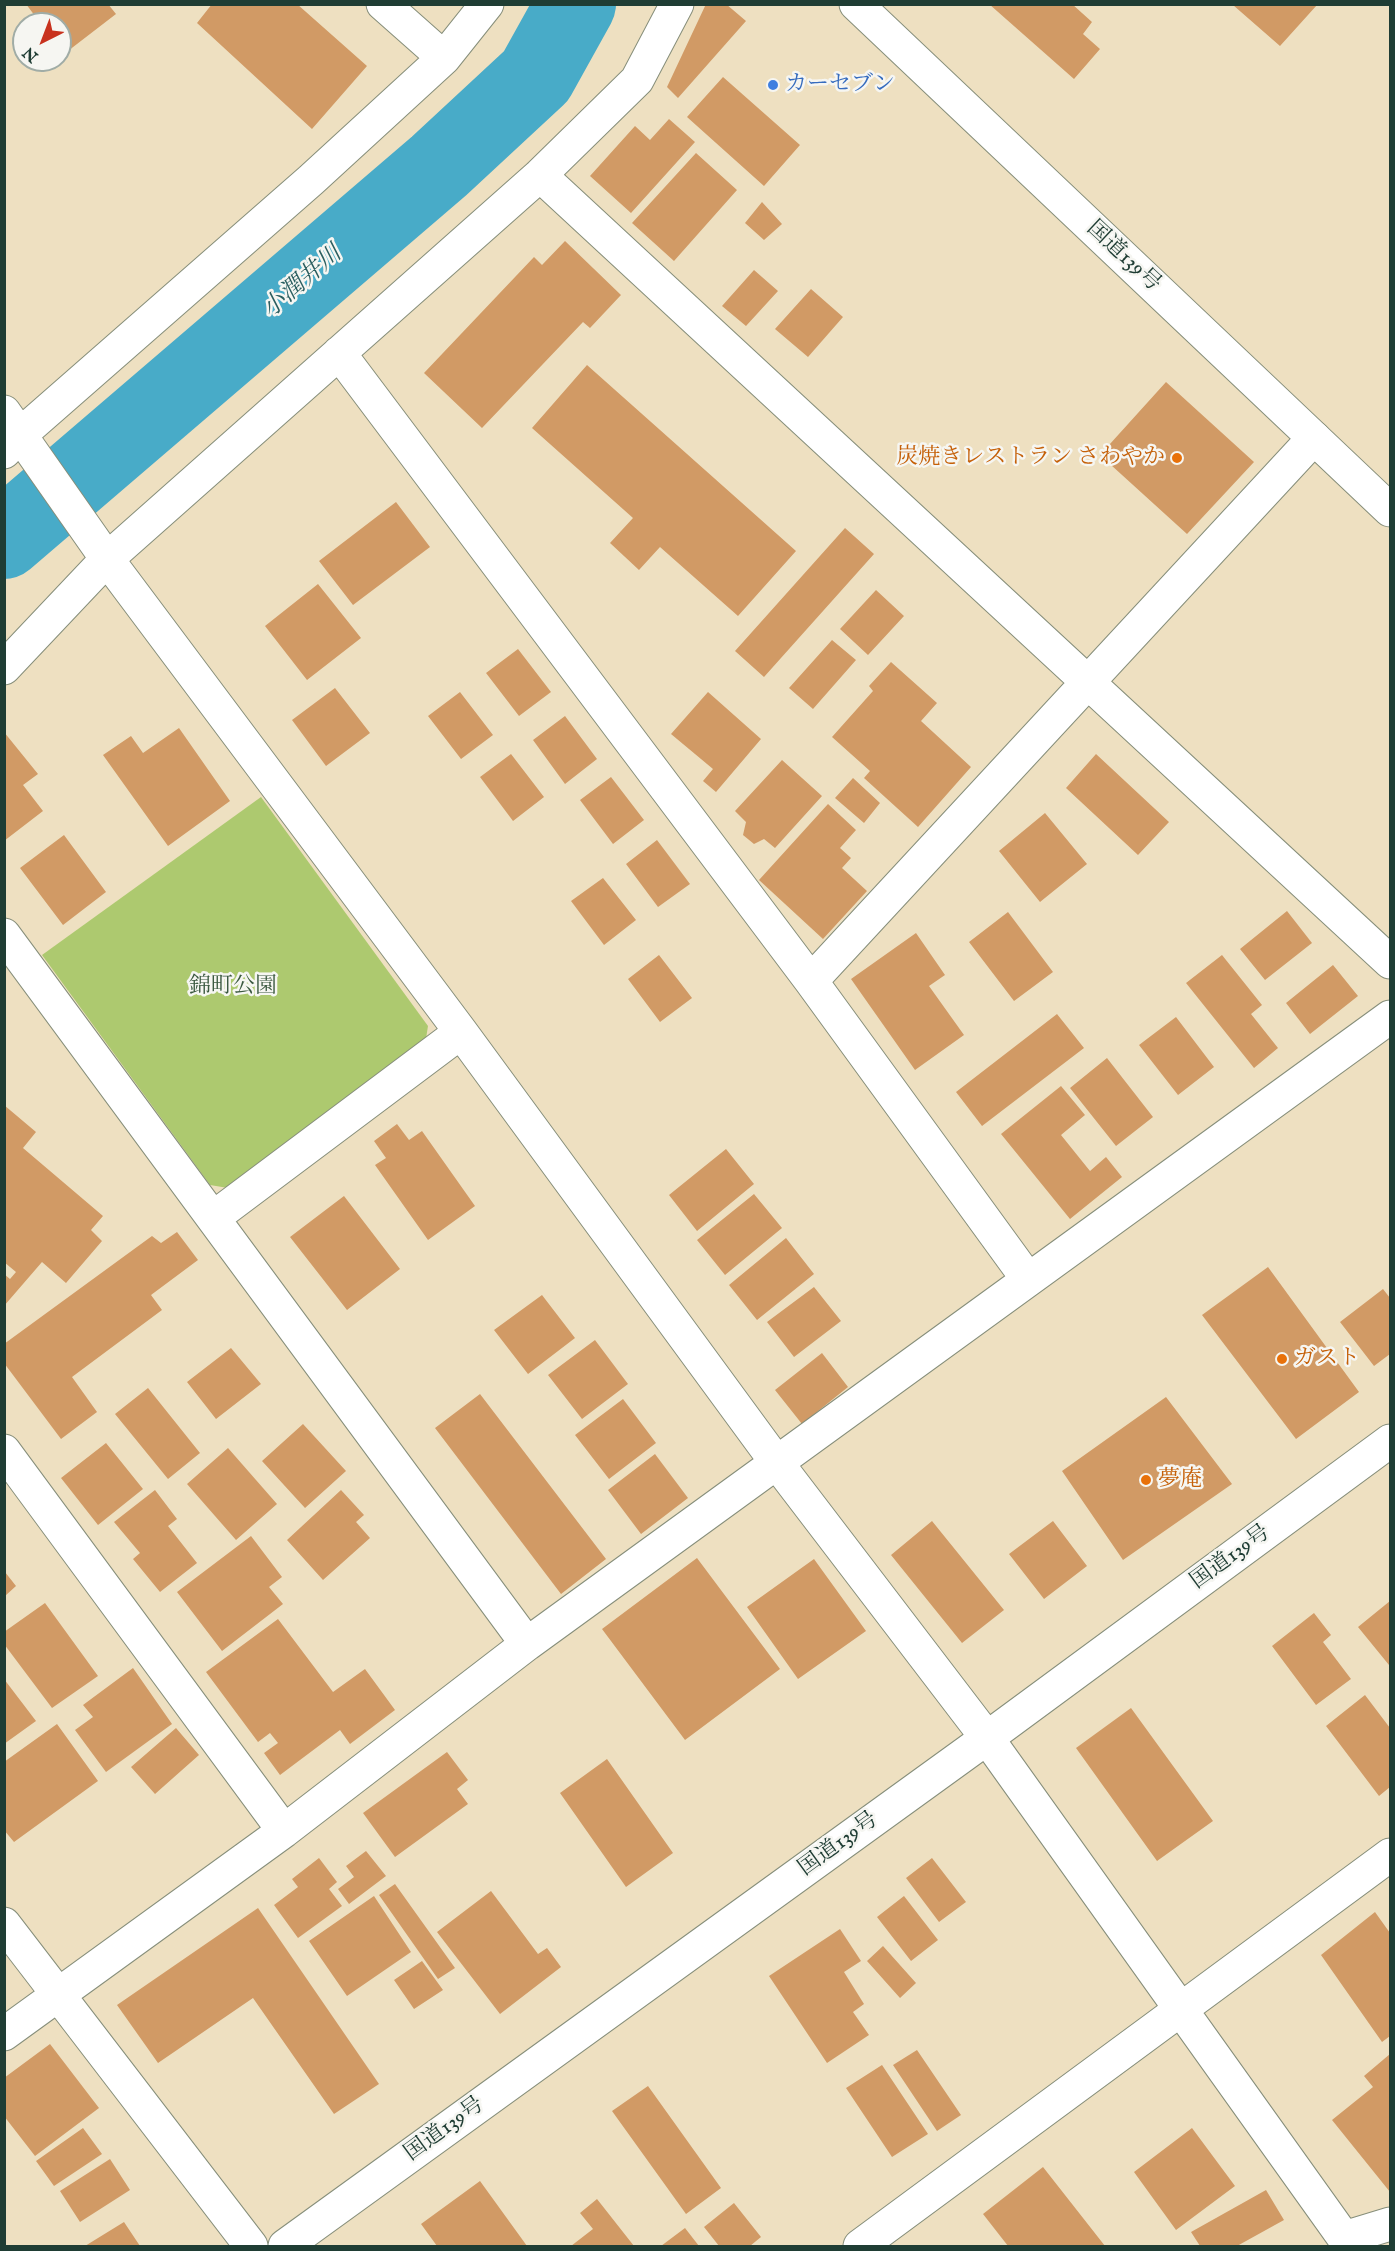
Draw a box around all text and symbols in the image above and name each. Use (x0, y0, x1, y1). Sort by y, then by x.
north arrow (12, 12, 72, 72)
text: N (19, 42, 43, 66)
place label: カーセブン (785, 72, 895, 98)
marker: カーセブン (766, 78, 780, 92)
street label: 国道139号 (1080, 216, 1166, 298)
water label: 小潤井川 (257, 241, 349, 325)
place label: 炭焼きレストラン さわやか (896, 445, 1165, 471)
marker: 炭焼きレストラン さわやか (1170, 451, 1184, 465)
park label: 錦町公園 (189, 974, 277, 1000)
place label: ガスト (1294, 1346, 1360, 1372)
marker: ガスト (1275, 1352, 1289, 1366)
place label: 夢庵 (1158, 1467, 1202, 1493)
marker: 夢庵 (1139, 1473, 1153, 1487)
street label: 国道139号 (1186, 1520, 1276, 1596)
street label: 国道139号 (794, 1807, 884, 1883)
street label: 国道139号 (400, 2092, 490, 2168)

